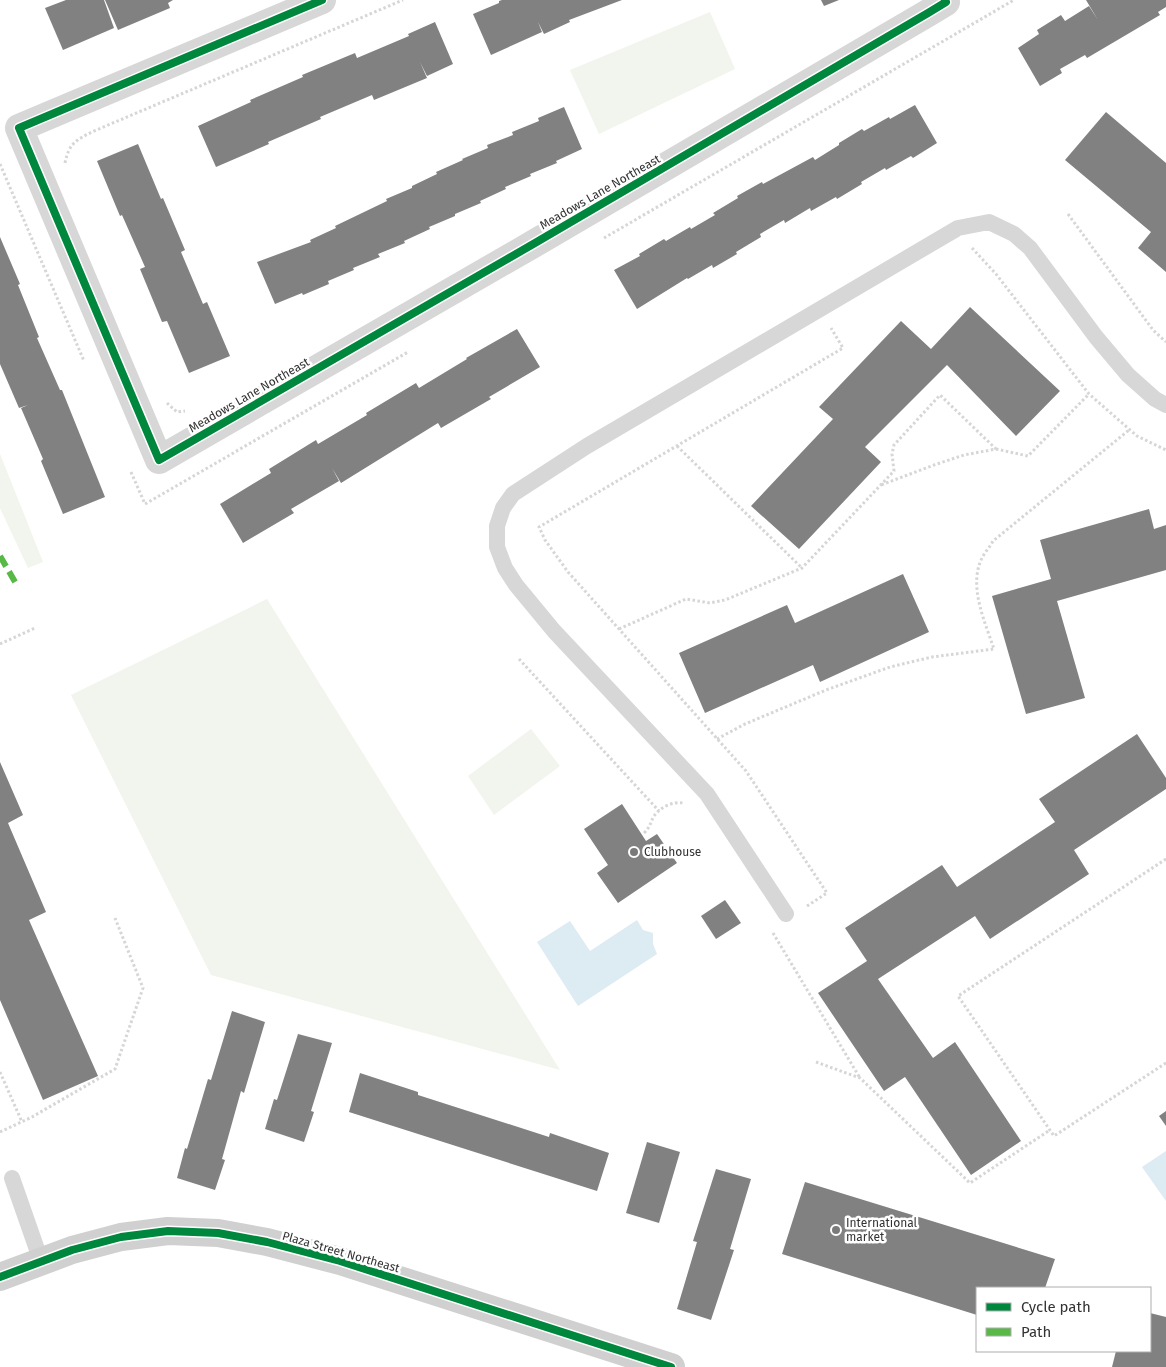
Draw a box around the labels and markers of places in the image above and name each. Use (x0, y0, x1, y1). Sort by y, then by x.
place label: Clubhouse (644, 845, 701, 859)
marker: Clubhouse (628, 846, 640, 858)
place label: International market (846, 1216, 918, 1244)
marker: International market (830, 1224, 842, 1236)

